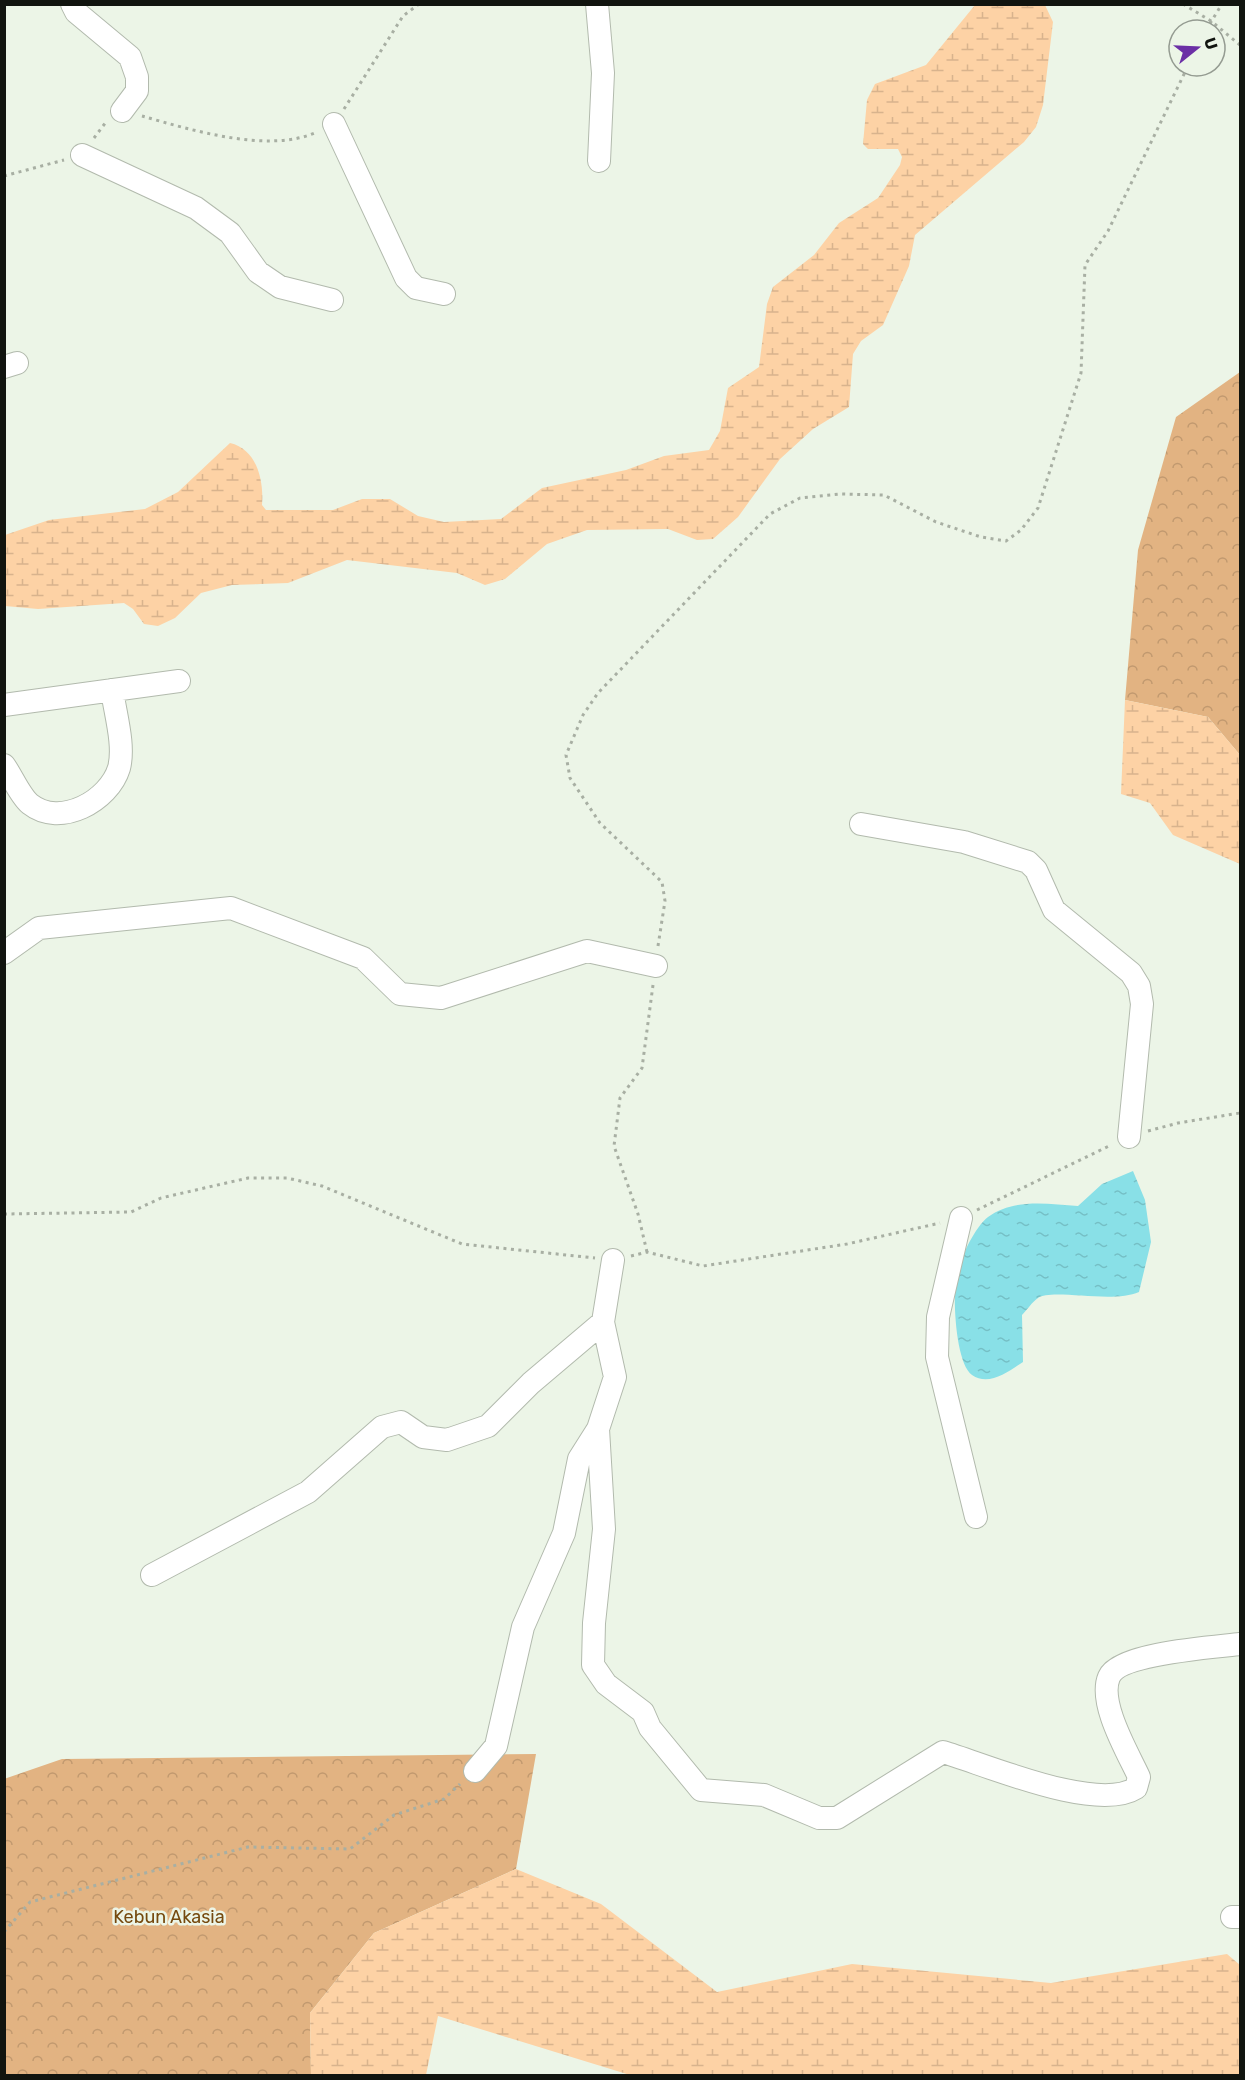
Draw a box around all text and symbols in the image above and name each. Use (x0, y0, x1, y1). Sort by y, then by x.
north arrow (1167, 18, 1227, 78)
text: U (1200, 35, 1222, 52)
park label: Kebun Akasia (113, 1906, 225, 1928)

